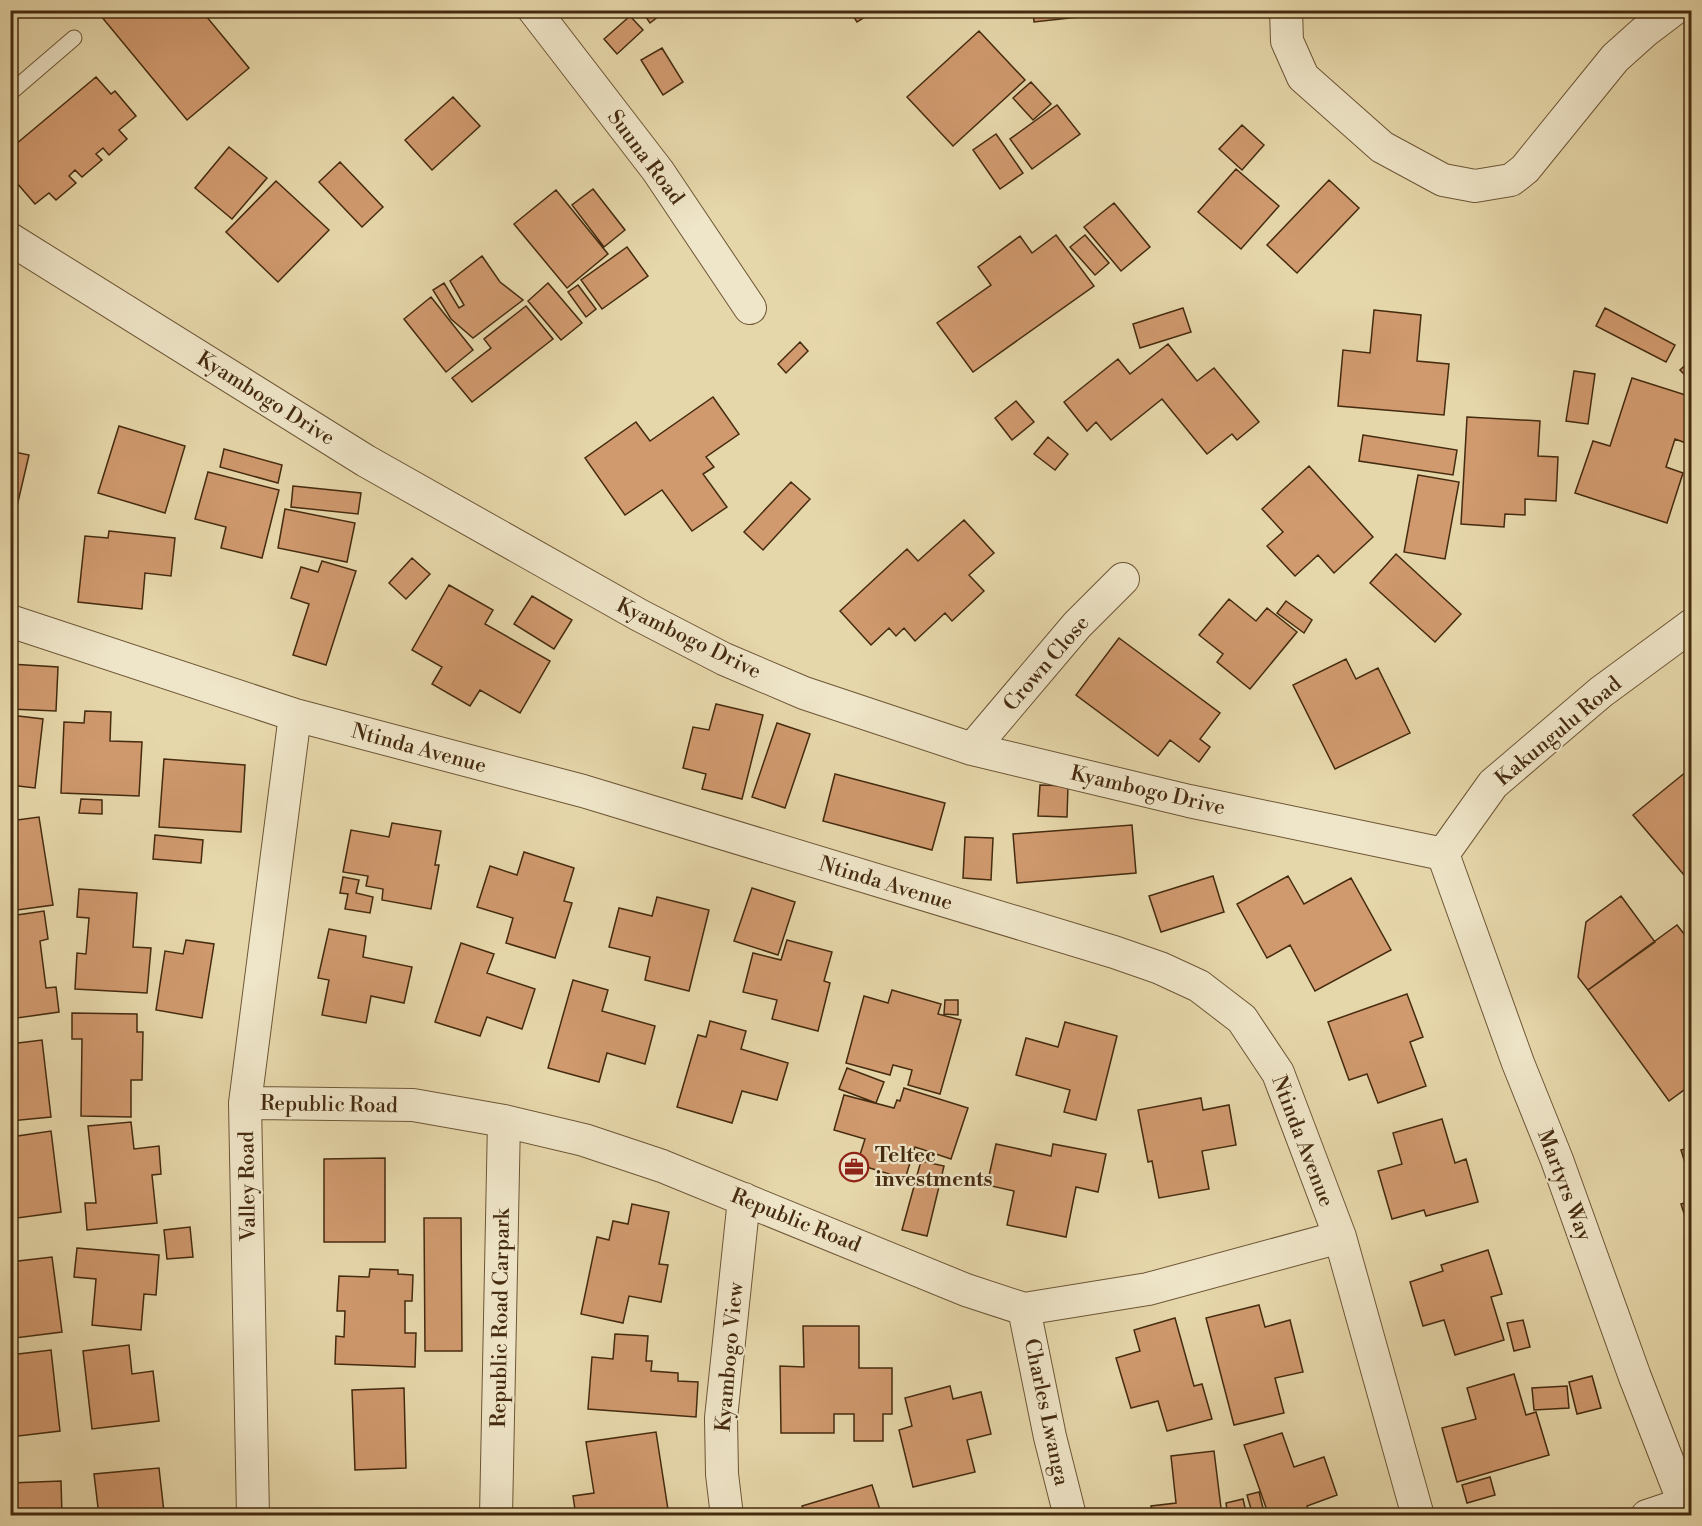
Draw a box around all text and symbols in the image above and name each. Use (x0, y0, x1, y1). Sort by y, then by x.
street label: Suuna Road (601, 105, 689, 210)
street label: Kyambogo Drive (192, 346, 339, 452)
street label: Kyambogo Drive (612, 593, 765, 685)
street label: Crown Close (998, 611, 1095, 717)
street label: Kakungulu Road (1490, 671, 1627, 792)
street label: Ntinda Avenue (348, 718, 489, 779)
street label: Kyambogo Drive (1068, 761, 1228, 821)
street label: Ntinda Avenue (816, 851, 956, 917)
street label: Ntinda Avenue (1265, 1072, 1339, 1211)
street label: Republic Road (260, 1091, 398, 1119)
street label: Martyrs Way (1531, 1126, 1598, 1246)
street label: Valley Road (234, 1131, 262, 1242)
place label: Teltec investments (875, 1143, 993, 1193)
office icon: Teltec investments (838, 1151, 870, 1183)
street label: Republic Road (727, 1183, 864, 1259)
street label: Republic Road Carpark (486, 1207, 516, 1428)
street label: Kyambogo View (711, 1281, 750, 1433)
street label: Charles Lwanga (1018, 1336, 1074, 1488)

